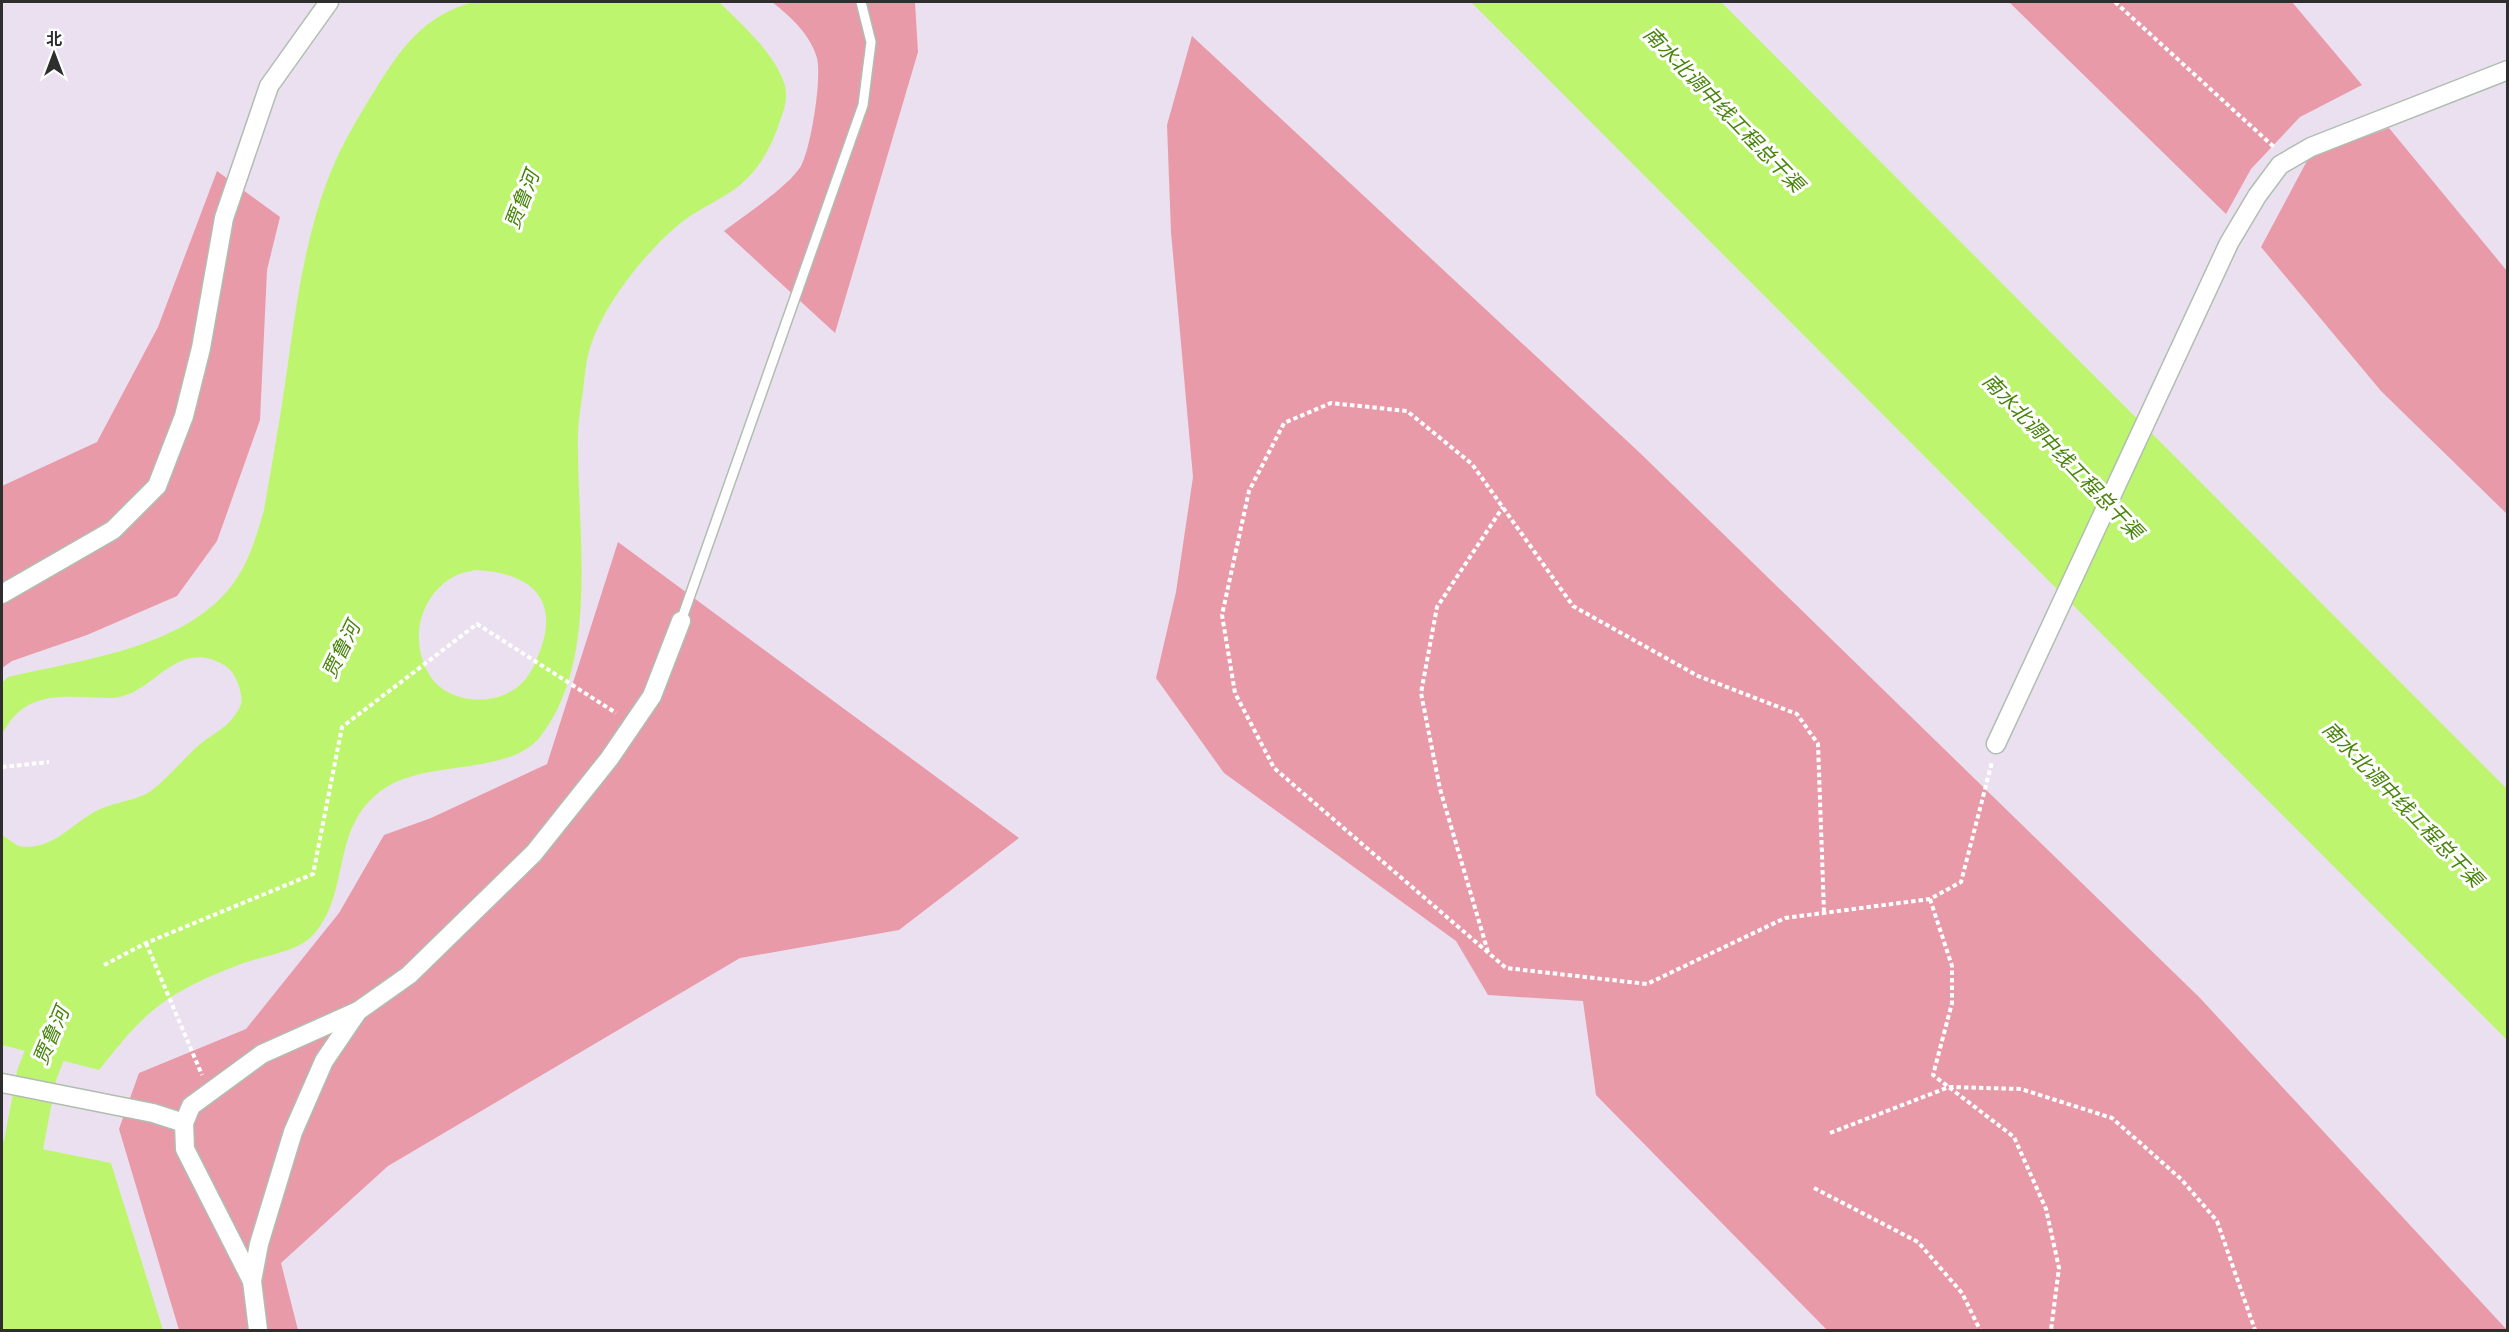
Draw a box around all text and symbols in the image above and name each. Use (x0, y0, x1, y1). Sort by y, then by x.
water label: 南水北调中线工程总干渠 (1639, 23, 1809, 198)
north arrow (24, 24, 84, 84)
text: 北 (46, 31, 62, 48)
water label: 贾鲁河 (502, 164, 545, 232)
water label: 南水北调中线工程总干渠 (1978, 370, 2148, 545)
water label: 贾鲁河 (319, 615, 366, 681)
water label: 南水北调中线工程总干渠 (2318, 718, 2488, 893)
water label: 贾鲁河 (30, 1000, 74, 1068)

